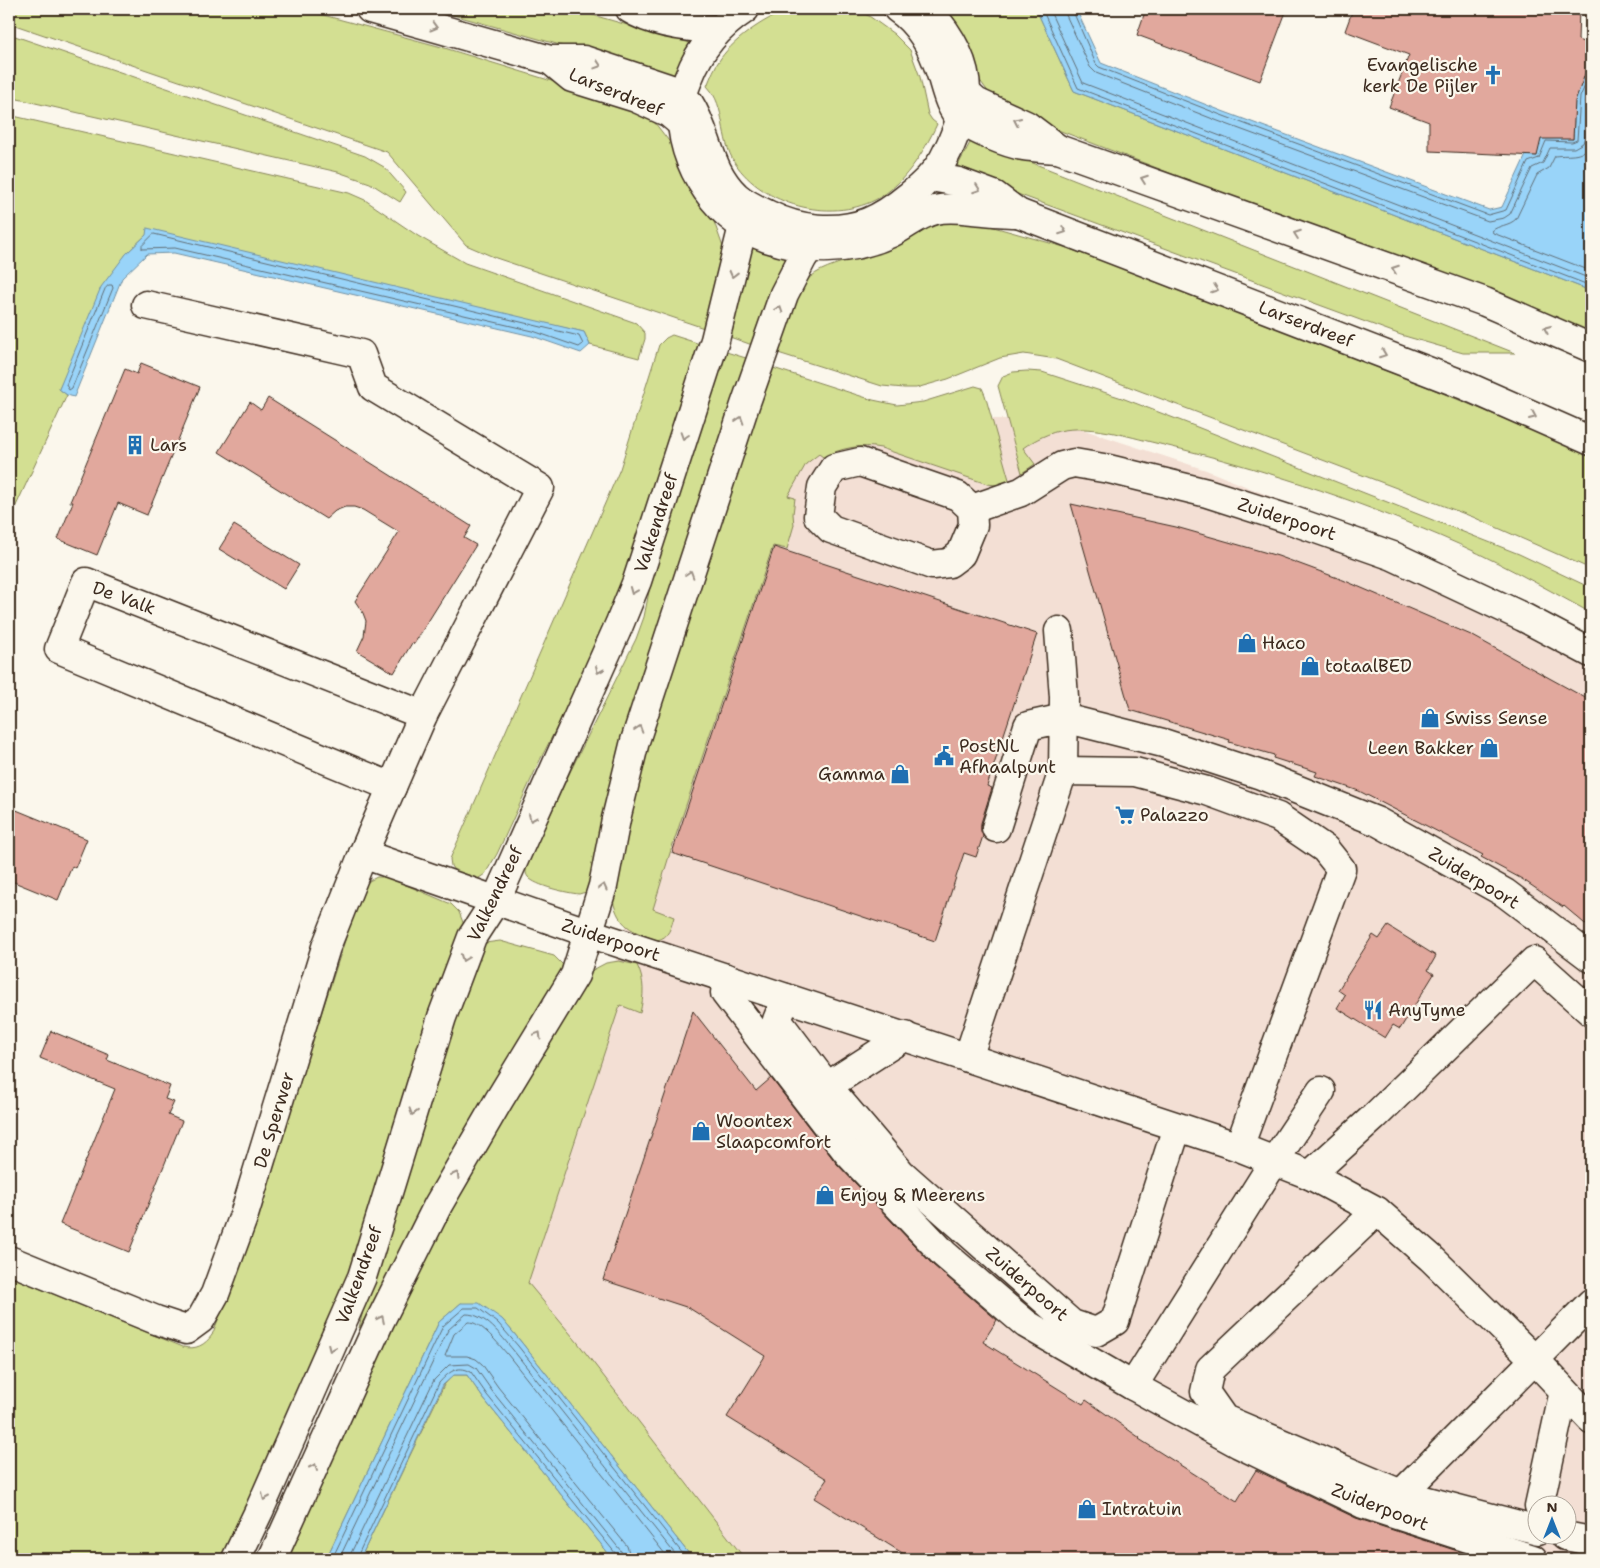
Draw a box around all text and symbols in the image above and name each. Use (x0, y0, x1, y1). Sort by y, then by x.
one-way arrow (429, 21, 438, 32)
place label: Evangelische kerk De Pijler (1362, 53, 1478, 98)
one-way arrow (594, 59, 602, 69)
street label: Larserdreef (565, 62, 667, 122)
church icon: Evangelische kerk De Pijler (1482, 64, 1504, 86)
one-way arrow (1014, 118, 1023, 128)
one-way arrow (1140, 175, 1149, 185)
one-way arrow (972, 183, 981, 193)
one-way arrow (1058, 225, 1067, 235)
one-way arrow (1293, 230, 1302, 240)
one-way arrow (1392, 265, 1400, 275)
one-way arrow (728, 269, 738, 277)
one-way arrow (1210, 283, 1219, 293)
street label: Larserdreef (1255, 295, 1357, 353)
one-way arrow (773, 305, 783, 314)
one-way arrow (1543, 324, 1551, 334)
one-way arrow (1378, 348, 1386, 358)
one-way arrow (1528, 409, 1537, 420)
one-way arrow (735, 416, 745, 424)
one-way arrow (680, 432, 690, 440)
place label: Lars (150, 433, 187, 457)
building icon: Lars (124, 434, 146, 456)
street label: Valkendreef (629, 470, 684, 576)
street label: Zuiderpoort (1235, 492, 1339, 546)
one-way arrow (684, 570, 694, 579)
street label: De Valk (89, 576, 159, 620)
one-way arrow (629, 586, 639, 594)
place label: Haco (1262, 631, 1306, 655)
shop icon: Haco (1236, 632, 1258, 654)
place label: totaalBED (1325, 654, 1412, 678)
shop icon: totaalBED (1299, 655, 1321, 677)
one-way arrow (595, 665, 606, 674)
place label: Swiss Sense (1445, 706, 1548, 730)
shop icon: Swiss Sense (1419, 707, 1441, 729)
one-way arrow (634, 725, 644, 733)
place label: PostNL Afhaalpunt (959, 734, 1056, 779)
place label: Leen Bakker (1368, 736, 1474, 760)
shop icon: Leen Bakker (1478, 737, 1500, 759)
public building icon: PostNL Afhaalpunt (933, 745, 955, 767)
place label: Gamma (818, 762, 885, 786)
shop icon: Gamma (889, 763, 911, 785)
place label: Palazzo (1140, 803, 1209, 827)
supermarket icon: Palazzo (1114, 804, 1136, 826)
one-way arrow (527, 813, 538, 822)
street label: Zuiderpoort (1424, 841, 1524, 915)
street label: Valkendreef (462, 842, 529, 946)
one-way arrow (597, 882, 608, 891)
street label: Zuiderpoort (559, 913, 663, 967)
one-way arrow (460, 953, 471, 962)
place label: AnyTyme (1388, 998, 1466, 1022)
restaurant icon: AnyTyme (1362, 999, 1384, 1021)
one-way arrow (532, 1031, 542, 1040)
street label: De Sperwer (248, 1069, 300, 1171)
one-way arrow (408, 1107, 418, 1116)
place label: Woontex Slaapcomfort (716, 1109, 831, 1154)
shop icon: Woontex Slaapcomfort (690, 1120, 712, 1142)
one-way arrow (449, 1171, 459, 1180)
place label: Enjoy & Meerens (840, 1183, 985, 1207)
shop icon: Enjoy & Meerens (814, 1184, 836, 1206)
street label: Valkendreef (330, 1222, 388, 1328)
street label: Zuiderpoort (981, 1241, 1073, 1327)
one-way arrow (375, 1315, 385, 1324)
one-way arrow (326, 1343, 337, 1352)
one-way arrow (308, 1463, 319, 1472)
street label: Zuiderpoort (1328, 1478, 1432, 1537)
one-way arrow (261, 1492, 272, 1501)
north arrow (1528, 1496, 1578, 1546)
place label: Intratuin (1102, 1497, 1182, 1521)
shop icon: Intratuin (1076, 1498, 1098, 1520)
text: N (1546, 1498, 1558, 1516)

